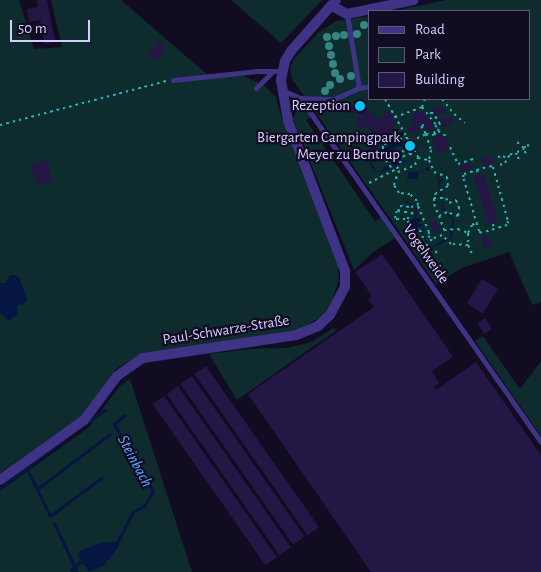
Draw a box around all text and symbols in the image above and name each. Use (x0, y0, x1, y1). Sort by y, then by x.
scale bar (12, 10, 92, 42)
legend (368, 10, 531, 100)
text: 50 m (18, 21, 47, 36)
text: Road (415, 22, 445, 37)
text: Park (415, 47, 441, 62)
text: Building (415, 72, 465, 87)
place label: Rezeption (291, 97, 350, 115)
marker: Rezeption (354, 100, 366, 112)
place label: Biergarten Campingpark Meyer zu Bentrup (257, 128, 400, 163)
marker: Biergarten Campingpark Meyer zu Bentrup (404, 140, 416, 152)
street label: Vogelweide (399, 221, 453, 287)
street label: Paul-Schwarze-Straße (161, 311, 291, 349)
water label: Steinbach (113, 432, 157, 490)

